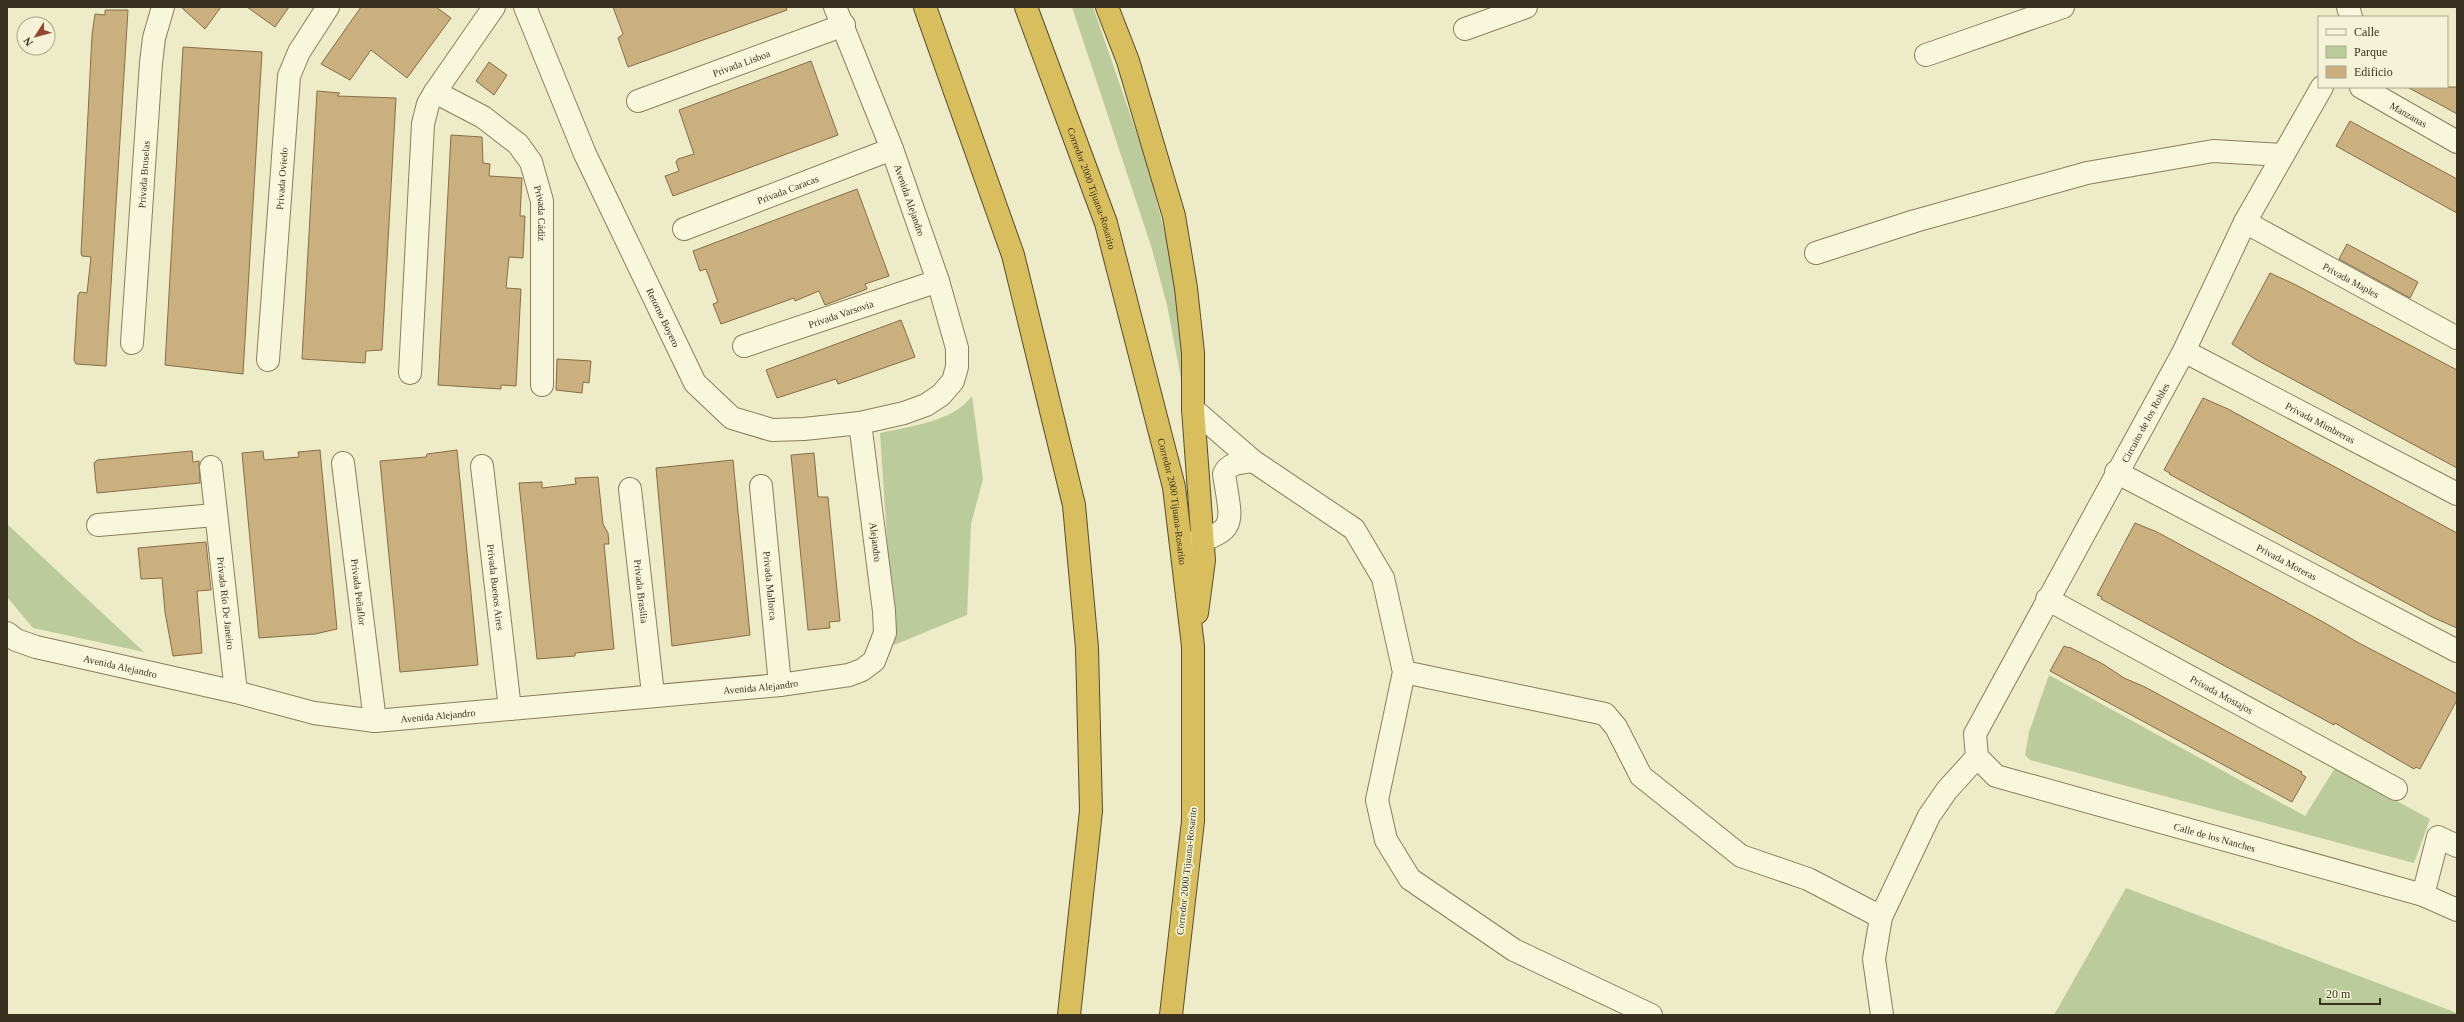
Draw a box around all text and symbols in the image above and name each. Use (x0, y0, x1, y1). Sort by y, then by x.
north arrow (16, 16, 56, 56)
legend (2318, 16, 2448, 88)
text: Calle (2354, 25, 2379, 39)
text: N (21, 35, 35, 49)
text: Parque (2354, 45, 2387, 59)
street label: Privada Lisboa (711, 48, 772, 79)
text: Edificio (2354, 65, 2393, 79)
street label: Manzanas (2388, 100, 2429, 130)
street label: Corredor 2000 Tijuana-Rosarito (1065, 126, 1118, 251)
street label: Privada Bruselas (136, 140, 152, 209)
street label: Privada Oviedo (274, 147, 290, 210)
street label: Avenida Alejandro (892, 163, 927, 237)
street label: Privada Caracas (756, 173, 820, 206)
street label: Privada Cádiz (532, 184, 547, 242)
street label: Privada Maples (2321, 261, 2381, 300)
street label: Retorno Boyero (644, 286, 682, 349)
street label: Privada Varsovia (807, 298, 875, 330)
street label: Circuito de los Robles (2119, 381, 2172, 465)
street label: Privada Mimbreras (2284, 400, 2357, 446)
street label: Corredor 2000 Tijuana-Rosarito (1156, 437, 1188, 565)
street label: Alejandro (868, 522, 883, 563)
street label: Privada Moreras (2255, 542, 2319, 583)
street label: Privada Buenos Aires (485, 544, 506, 631)
street label: Privada Mallorca (761, 551, 779, 621)
street label: Privada Río De Janeiro (215, 556, 236, 650)
street label: Privada Peñaflor (349, 558, 368, 627)
street label: Privada Brasilia (632, 559, 650, 625)
street label: Avenida Alejandro (82, 653, 158, 680)
street label: Privada Mostajos (2188, 673, 2255, 716)
street label: Avenida Alejandro (723, 677, 799, 696)
street label: Avenida Alejandro (400, 707, 476, 725)
street label: Corredor 2000 Tijuana-Rosarito (1174, 807, 1199, 935)
street label: Calle de los Nanches (2173, 821, 2257, 854)
scale bar (2320, 980, 2380, 1006)
text: 20 m (2326, 987, 2351, 1001)

